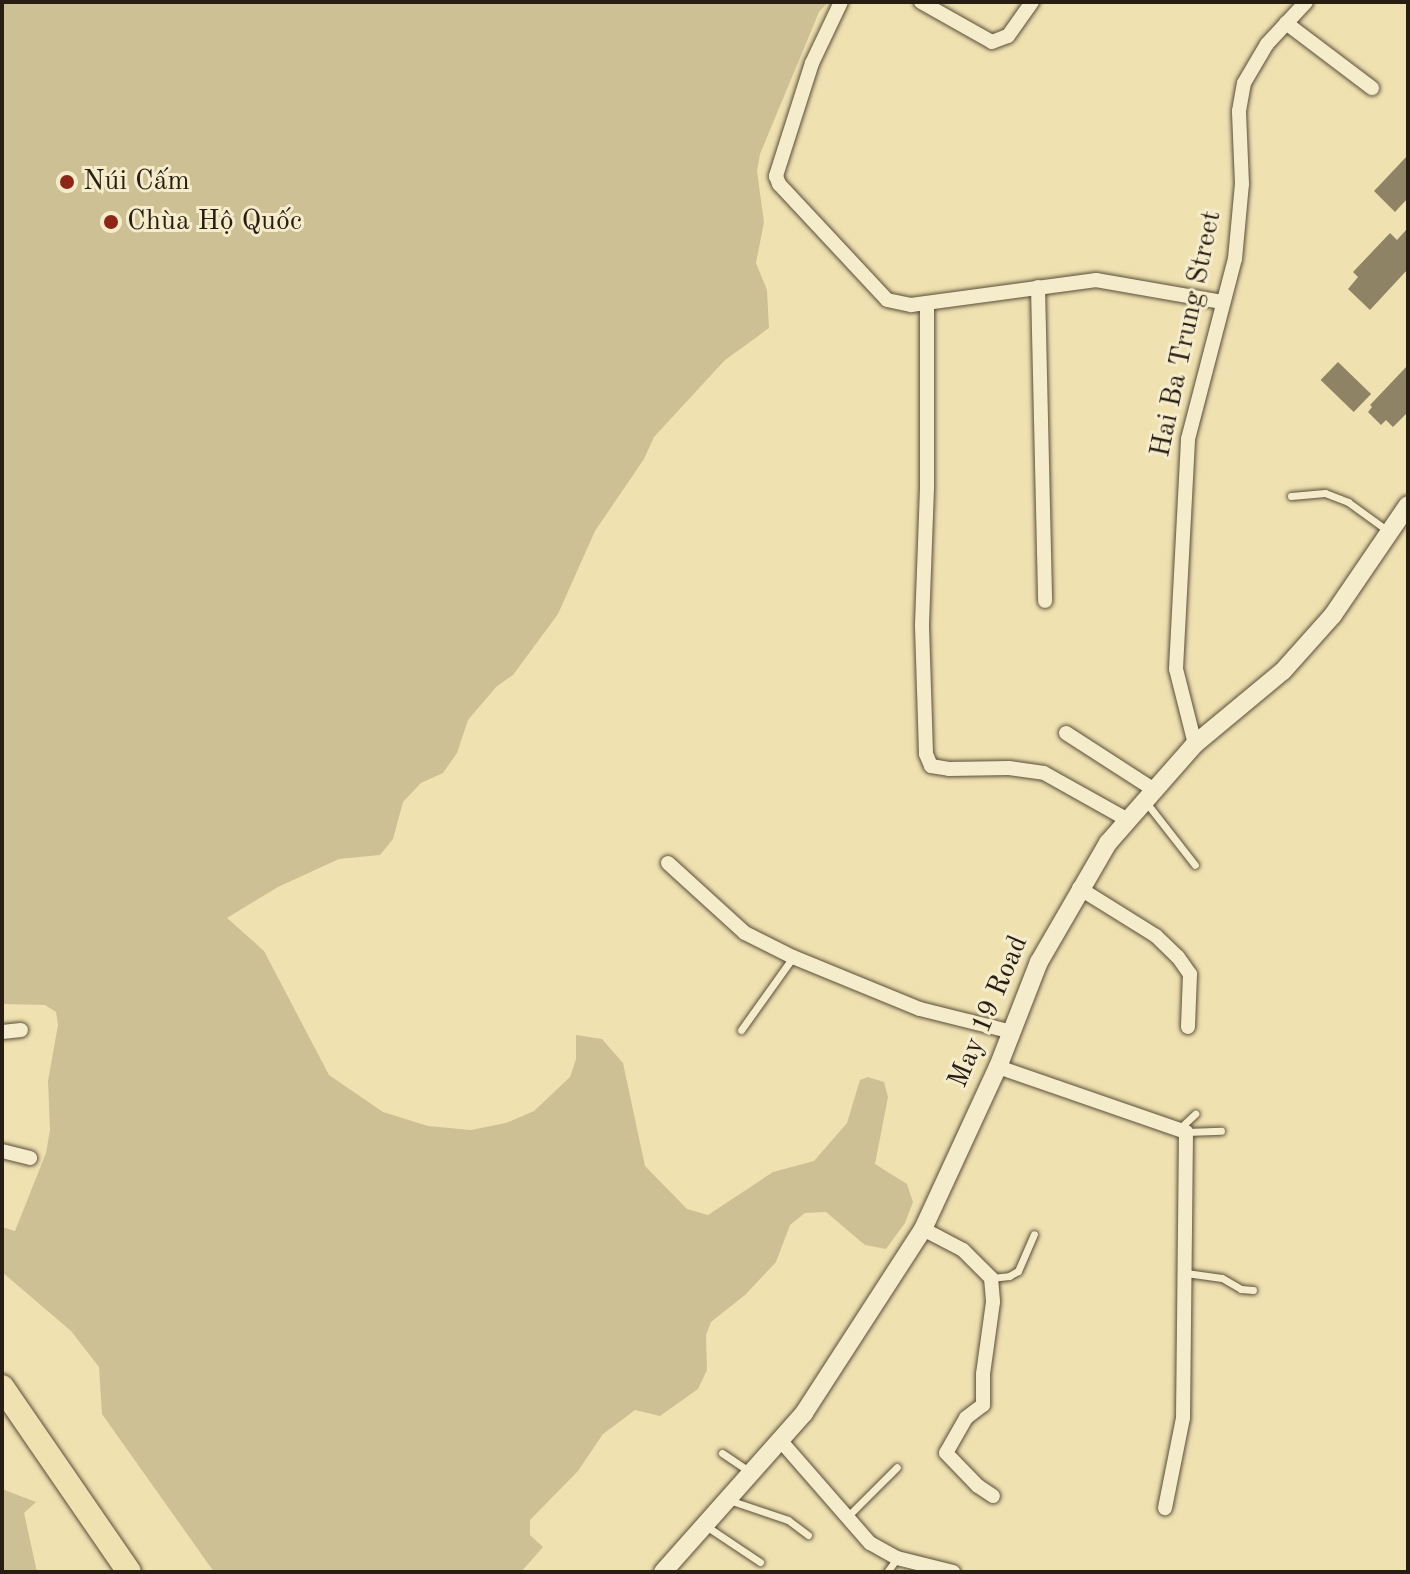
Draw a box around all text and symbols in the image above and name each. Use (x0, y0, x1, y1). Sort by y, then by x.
place label: Núi Cấm (83, 165, 190, 199)
marker: Núi Cấm (58, 173, 76, 191)
place label: Chùa Hộ Quốc (127, 205, 302, 239)
street label: Hai Ba Trung Street (1144, 208, 1230, 460)
marker: Chùa Hộ Quốc (102, 213, 120, 231)
street label: May 19 Road (942, 931, 1036, 1093)

